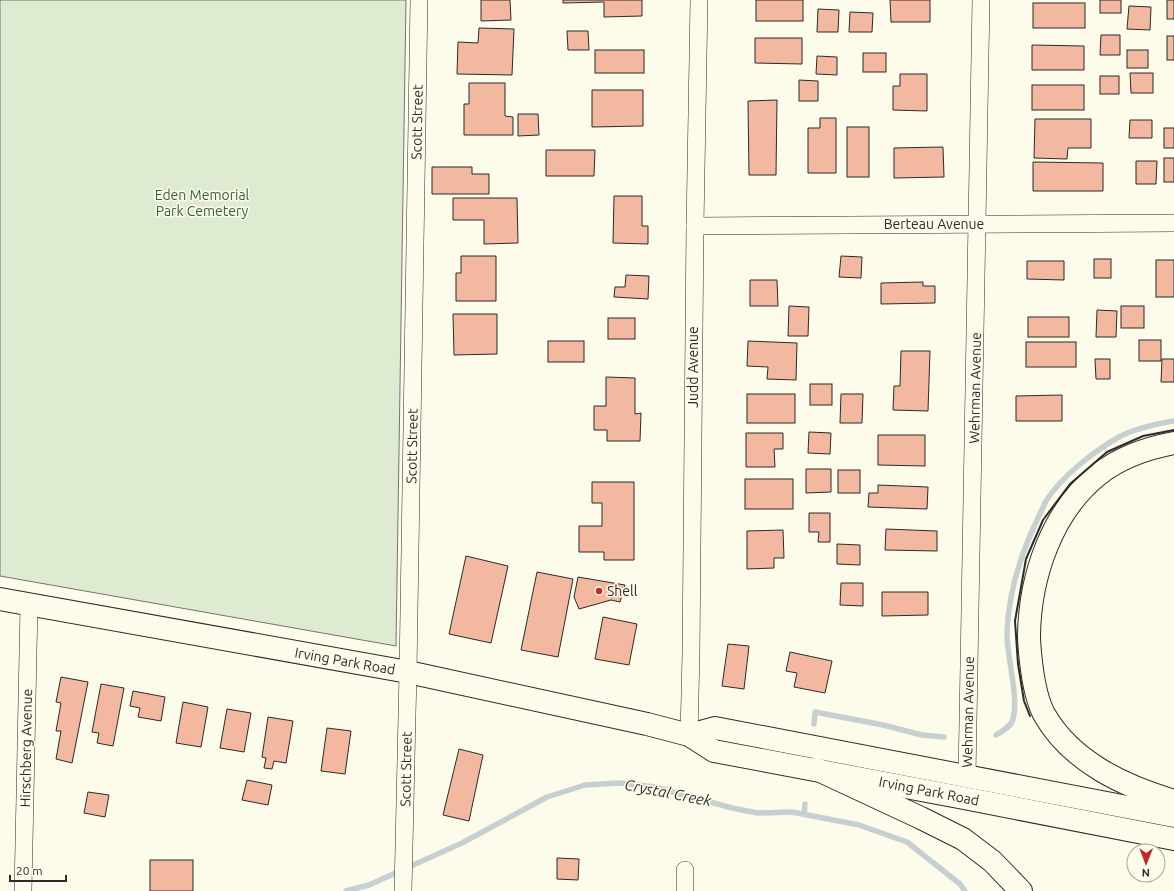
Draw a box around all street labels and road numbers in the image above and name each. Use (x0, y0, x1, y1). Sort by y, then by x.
street label: Scott Street (408, 84, 426, 160)
street label: Berteau Avenue (884, 216, 984, 232)
street label: Judd Avenue (685, 326, 701, 408)
street label: Wehrman Avenue (966, 332, 984, 444)
street label: Scott Street (403, 408, 421, 484)
street label: Irving Park Road (293, 644, 397, 678)
street label: Wehrman Avenue (959, 656, 977, 768)
street label: Hirschberg Avenue (17, 689, 35, 807)
street label: Scott Street (397, 731, 415, 807)
street label: Irving Park Road (877, 773, 981, 809)

